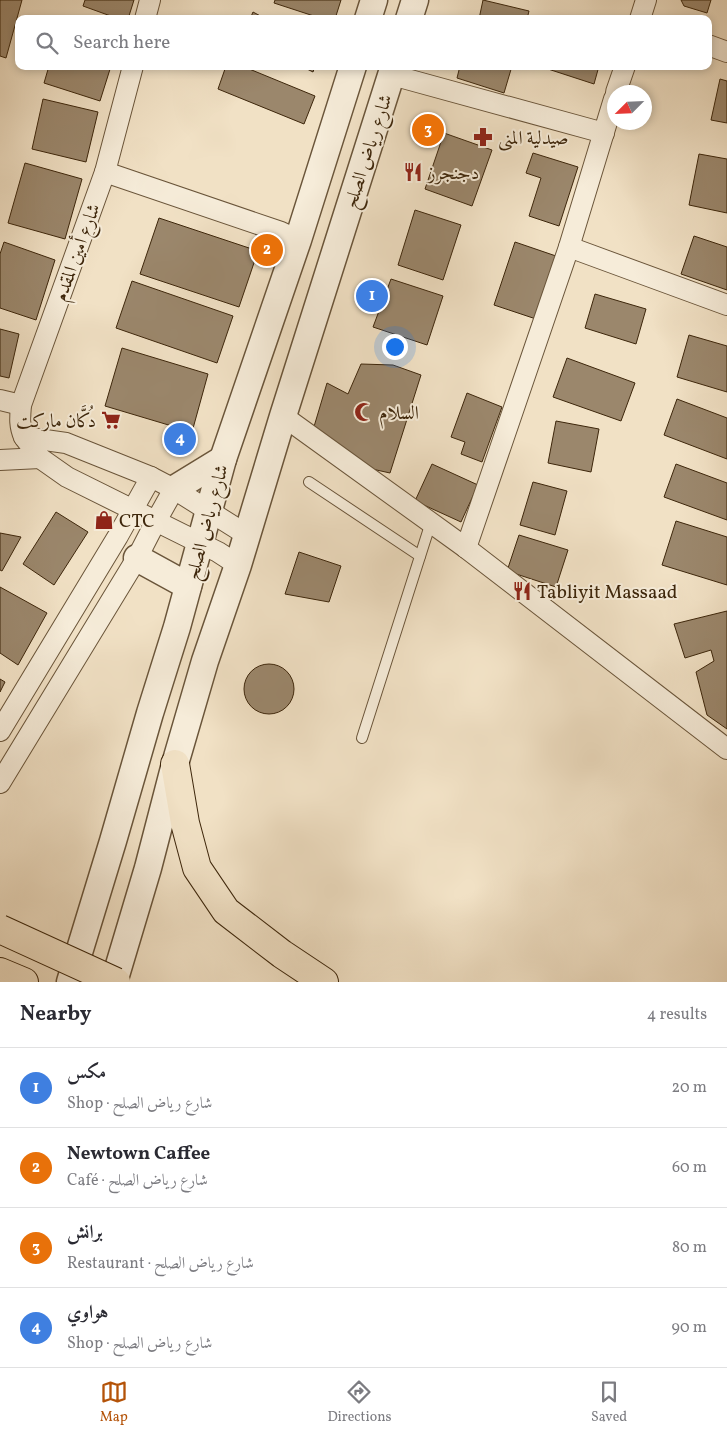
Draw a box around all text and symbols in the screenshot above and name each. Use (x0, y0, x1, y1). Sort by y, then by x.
search box (15, 15, 712, 70)
icon: search (33, 29, 61, 57)
text: Search here (73, 30, 170, 56)
north arrow (607, 85, 652, 130)
street label: شارع رياض الصلح (338, 91, 402, 213)
pin: 3 (412, 111, 444, 149)
pharmacy icon: صيدلية المنى (472, 126, 494, 148)
place label: صيدلية المنى (498, 126, 569, 152)
restaurant icon: دجنجرز (402, 161, 424, 183)
place label: دجنجرز (426, 161, 479, 187)
street label: شارع أمين المقدم (47, 200, 109, 306)
pin: 2 (251, 231, 283, 269)
pin: 1 (356, 277, 388, 315)
your location (382, 334, 408, 360)
mosque icon: السلام (353, 401, 375, 423)
place label: السلام (379, 401, 419, 429)
place label: دُكَّان ماركت (16, 404, 96, 435)
supermarket icon: دُكَّان ماركت (100, 409, 122, 431)
pin: 4 (164, 420, 196, 458)
street label: شارع رياض الصلح (180, 462, 239, 584)
shop icon: CTC (93, 509, 115, 531)
place label: CTC (119, 509, 155, 535)
restaurant icon: Tabliyit Massaad (511, 580, 533, 602)
place label: Tabliyit Massaad (537, 580, 678, 606)
text: Nearby (20, 1000, 91, 1029)
text: 4 results (647, 1004, 707, 1026)
text: مكس (67, 1060, 106, 1086)
text: 1 (33, 1077, 39, 1099)
text: 20 m (672, 1077, 707, 1099)
text: Shop · شارع رياض الصلح (67, 1093, 212, 1115)
text: Newtown Caffee (67, 1141, 210, 1167)
text: 2 (32, 1157, 40, 1179)
text: 60 m (672, 1157, 707, 1179)
text: Café · شارع رياض الصلح (67, 1170, 208, 1192)
text: برانش (67, 1220, 103, 1246)
text: 3 (32, 1237, 40, 1259)
text: 80 m (672, 1237, 707, 1259)
text: Restaurant · شارع رياض الصلح (67, 1253, 254, 1275)
text: هواوي (67, 1300, 108, 1326)
text: 4 (31, 1317, 41, 1339)
text: 90 m (671, 1317, 707, 1339)
text: Shop · شارع رياض الصلح (67, 1333, 212, 1355)
tab: Map (100, 1378, 128, 1427)
tab: Directions (327, 1378, 392, 1427)
tab: Saved (591, 1378, 627, 1427)

